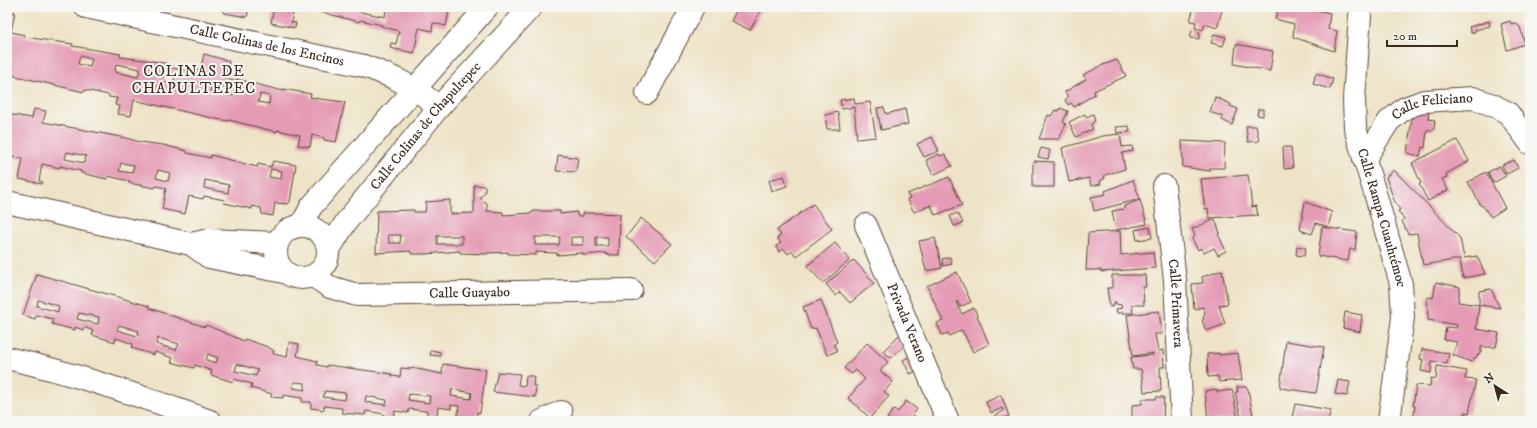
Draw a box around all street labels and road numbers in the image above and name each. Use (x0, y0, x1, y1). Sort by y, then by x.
street label: Calle Colinas de los Encinos (188, 20, 346, 71)
street label: Calle Colinas de Chapultepec (366, 58, 485, 194)
street label: Calle Feliciano (1388, 89, 1473, 124)
street label: Calle Rampa Cuauhtémoc (1353, 146, 1410, 288)
street label: Calle Primavera (1164, 258, 1187, 348)
street label: Privada Verano (882, 280, 932, 365)
street label: Calle Guayabo (429, 283, 510, 303)

